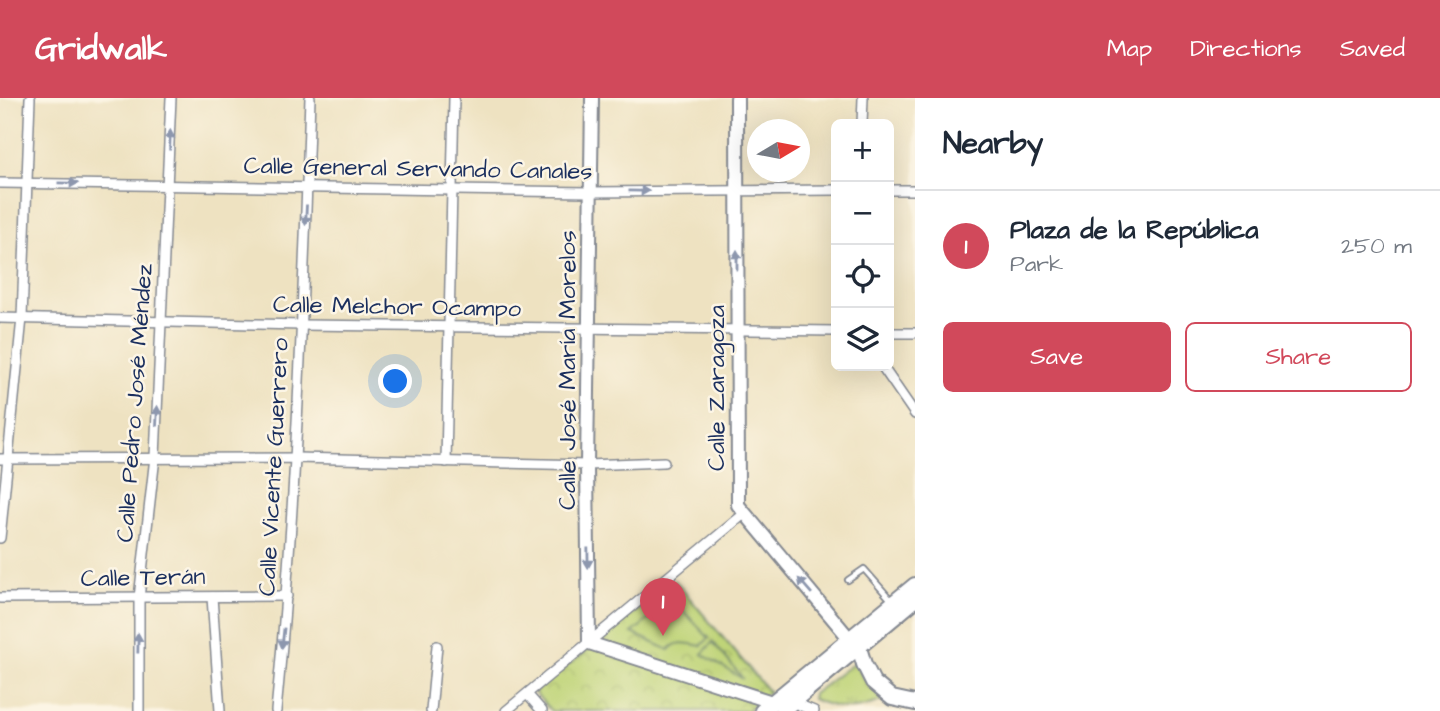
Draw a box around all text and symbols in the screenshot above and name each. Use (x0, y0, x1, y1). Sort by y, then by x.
text: Gridwalk (35, 26, 167, 72)
text: Map (1107, 32, 1152, 66)
text: Directions (1190, 32, 1302, 66)
text: Saved (1340, 32, 1405, 66)
north arrow (747, 119, 810, 182)
map controls (831, 119, 894, 371)
button: + (831, 119, 894, 182)
text: Nearby (943, 123, 1043, 165)
one-way arrow (164, 129, 176, 151)
street label: Calle General Servando Canales (243, 149, 593, 189)
one-way arrow (57, 177, 79, 189)
button: − (831, 182, 894, 245)
one-way arrow (628, 185, 650, 197)
one-way arrow (300, 204, 311, 226)
text: Plaza de la República (1010, 212, 1259, 248)
street label: Calle José María Morelos (551, 230, 585, 510)
text: 1 (965, 230, 967, 262)
text: 250 m (1341, 230, 1412, 262)
button: locate (831, 245, 894, 308)
text: Park (1010, 248, 1063, 280)
one-way arrow (731, 249, 743, 271)
street label: Calle Pedro José Méndez (108, 262, 162, 543)
street label: Calle Melchor Ocampo (273, 288, 522, 326)
street label: Calle Zaragoza (700, 305, 735, 471)
button: layers (831, 308, 894, 371)
button: Save (943, 322, 1171, 392)
button: Share (1185, 322, 1412, 392)
street label: Calle Vicente Guerrero (250, 337, 298, 597)
your location (378, 364, 412, 398)
one-way arrow (151, 405, 162, 427)
one-way arrow (582, 547, 594, 569)
street label: Calle Terán (80, 560, 206, 596)
one-way arrow (798, 577, 813, 594)
pin: 1 (640, 578, 686, 636)
one-way arrow (277, 627, 288, 649)
one-way arrow (132, 632, 144, 654)

